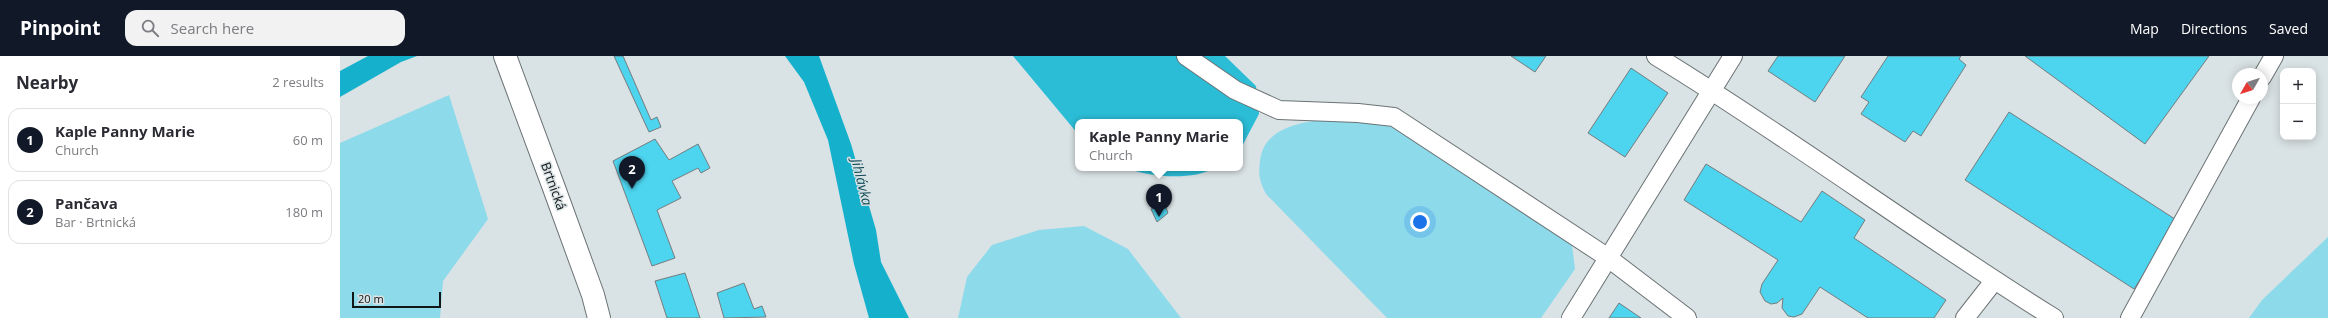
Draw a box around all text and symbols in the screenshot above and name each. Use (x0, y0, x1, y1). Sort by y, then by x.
search box (125, 10, 405, 46)
text: Pinpoint (20, 15, 101, 41)
icon: search (139, 17, 161, 39)
text: Search here (171, 18, 254, 38)
text: Map (2130, 19, 2159, 38)
text: Directions (2181, 19, 2247, 38)
text: Saved (2269, 19, 2308, 38)
north arrow (2232, 68, 2268, 104)
map controls (2280, 68, 2316, 140)
button: + (2280, 68, 2316, 104)
text: Nearby (16, 71, 78, 94)
text: 2 results (272, 73, 324, 91)
button: − (2280, 104, 2316, 140)
popup (1075, 119, 1243, 171)
text: Kaple Panny Marie (55, 121, 195, 141)
text: Kaple Panny Marie (1089, 126, 1229, 146)
text: 1 (26, 131, 34, 149)
text: 60 m (293, 131, 323, 149)
text: Church (55, 141, 99, 159)
text: Church (1089, 146, 1133, 164)
water label: Jihlávka (847, 153, 878, 208)
pin: 2 (619, 156, 645, 189)
street label: Brtnická (537, 159, 571, 213)
pin: 1 (1146, 184, 1172, 217)
text: Pančava (55, 193, 118, 213)
text: 2 (26, 203, 34, 221)
text: 180 m (285, 203, 323, 221)
your location (1410, 212, 1430, 232)
text: Bar · Brtnická (55, 213, 136, 231)
scale bar (352, 290, 441, 309)
text: 20 m (358, 291, 384, 306)

